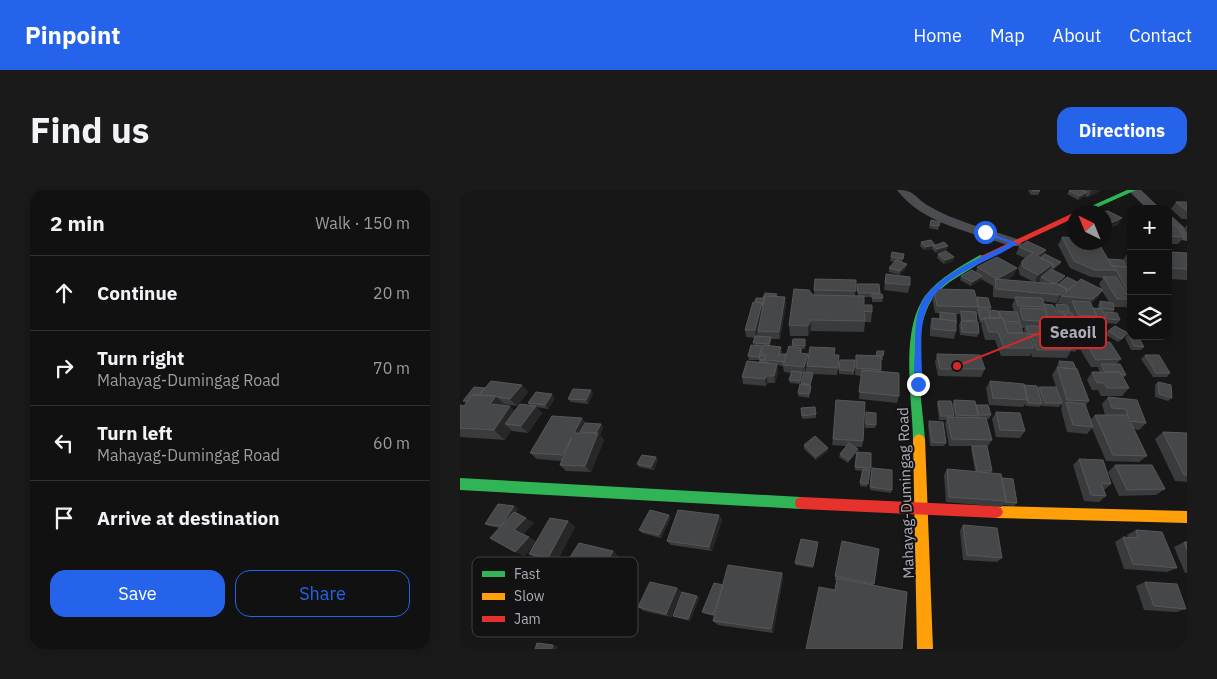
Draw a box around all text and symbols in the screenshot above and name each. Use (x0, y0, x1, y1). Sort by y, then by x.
text: Pinpoint (25, 19, 120, 51)
text: Home (914, 24, 962, 47)
text: Map (990, 24, 1025, 47)
text: About (1053, 24, 1101, 47)
text: Contact (1129, 24, 1192, 47)
text: Find us (30, 107, 149, 153)
button: Directions (1057, 107, 1187, 154)
north arrow (1067, 205, 1112, 250)
map controls (1127, 205, 1172, 340)
button: + (1127, 205, 1172, 250)
text: 2 min (50, 209, 105, 237)
text: Walk · 150 m (315, 213, 410, 233)
route start (974, 221, 997, 244)
button: − (1127, 250, 1172, 295)
icon: ahead (50, 279, 78, 307)
text: Continue (97, 281, 177, 305)
text: 20 m (373, 283, 410, 303)
button: layers (1127, 295, 1172, 340)
callout: Seaoil (1040, 317, 1106, 348)
text: Seaoil (1050, 322, 1096, 342)
text: Turn right (97, 346, 184, 370)
icon: right (50, 354, 78, 382)
text: 70 m (373, 358, 410, 378)
text: Mahayag-Dumingag Road (97, 370, 280, 390)
route end (907, 373, 930, 396)
street label: Mahayag-Dumingag Road (893, 407, 918, 579)
text: Turn left (97, 421, 173, 445)
icon: left (50, 429, 78, 457)
text: 60 m (373, 433, 410, 453)
text: Mahayag-Dumingag Road (97, 445, 280, 465)
icon: arrive (50, 504, 78, 532)
text: Arrive at destination (97, 506, 280, 530)
legend (472, 557, 638, 637)
text: Fast (514, 565, 540, 583)
button: Save (50, 570, 225, 617)
button: Share (235, 570, 410, 617)
text: Slow (514, 587, 545, 605)
text: Jam (514, 610, 541, 628)

